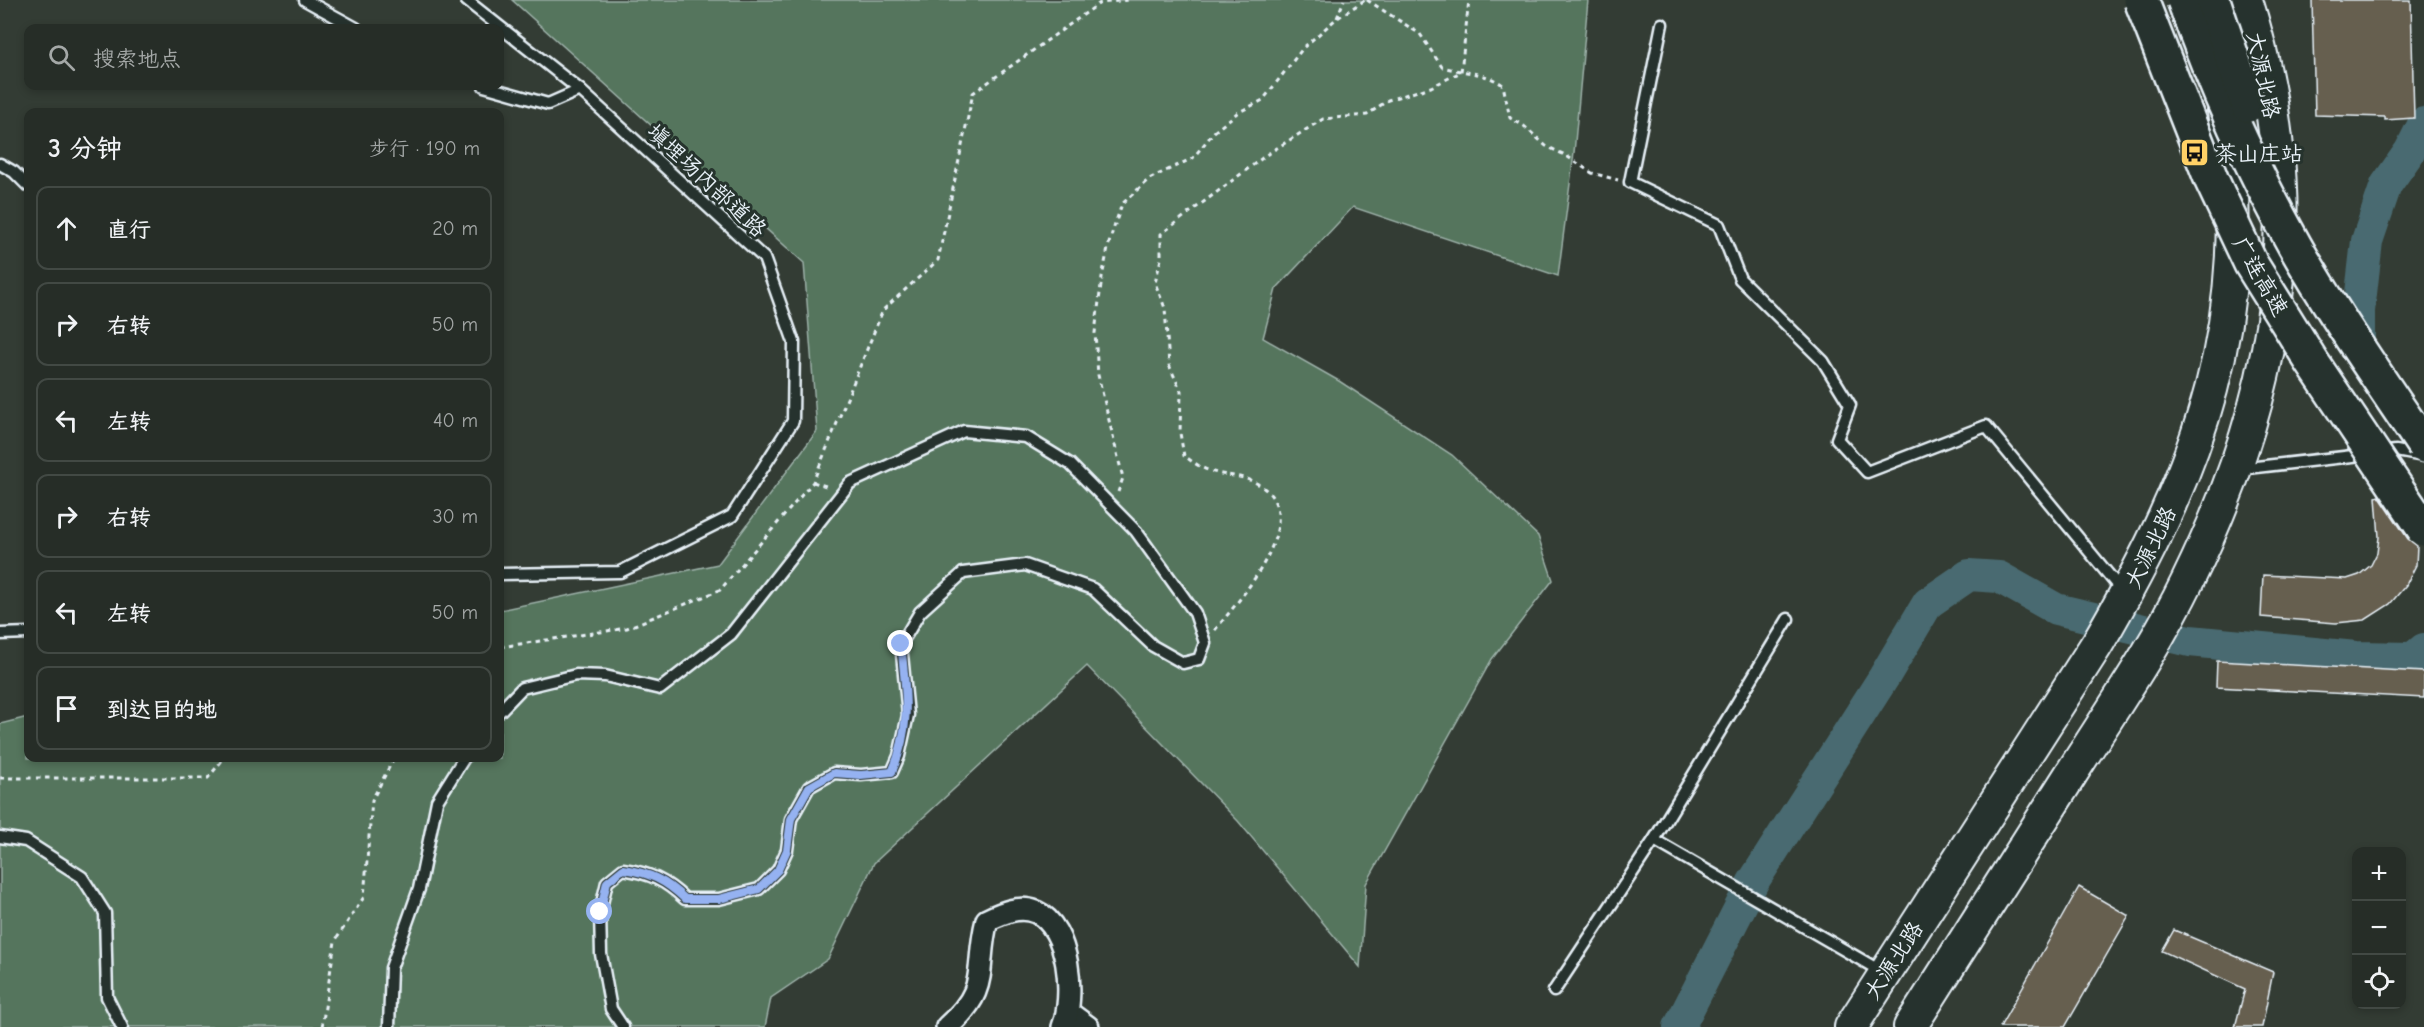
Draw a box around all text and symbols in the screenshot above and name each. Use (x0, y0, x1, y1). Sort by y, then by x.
search box (24, 24, 504, 90)
street label: 大源北路 (2241, 29, 2285, 121)
icon: search (45, 41, 78, 74)
text: 搜索地点 (93, 46, 181, 72)
street label: 填埋场内部道路 (641, 119, 772, 243)
text: 3 分钟 (48, 134, 122, 164)
text: 步行 · 190 m (369, 137, 480, 160)
bus stop icon: 茶山庄站 (2178, 137, 2210, 169)
place label: 茶山庄站 (2215, 141, 2303, 167)
icon: ahead (50, 212, 83, 245)
text: 直行 (107, 217, 151, 243)
text: 20 m (432, 217, 478, 240)
street label: 广连高速 (2227, 232, 2293, 321)
icon: right (50, 308, 83, 341)
text: 右转 (107, 313, 151, 339)
text: 50 m (432, 313, 478, 336)
icon: left (50, 404, 83, 437)
text: 左转 (107, 409, 151, 435)
text: 40 m (433, 409, 478, 432)
icon: right (50, 500, 83, 533)
street label: 大源北路 (2120, 502, 2182, 593)
text: 右转 (107, 505, 151, 531)
text: 30 m (432, 505, 478, 528)
icon: left (50, 596, 83, 629)
text: 左转 (107, 601, 151, 627)
text: 50 m (432, 601, 478, 624)
route end (887, 630, 913, 656)
icon: arrive (50, 692, 83, 725)
text: 到达目的地 (107, 697, 217, 723)
map controls (2352, 847, 2406, 1009)
button: + (2352, 847, 2406, 901)
route start (586, 898, 612, 924)
button: − (2352, 901, 2406, 955)
street label: 大源北路 (1859, 917, 1929, 1005)
button: locate (2352, 955, 2406, 1009)

